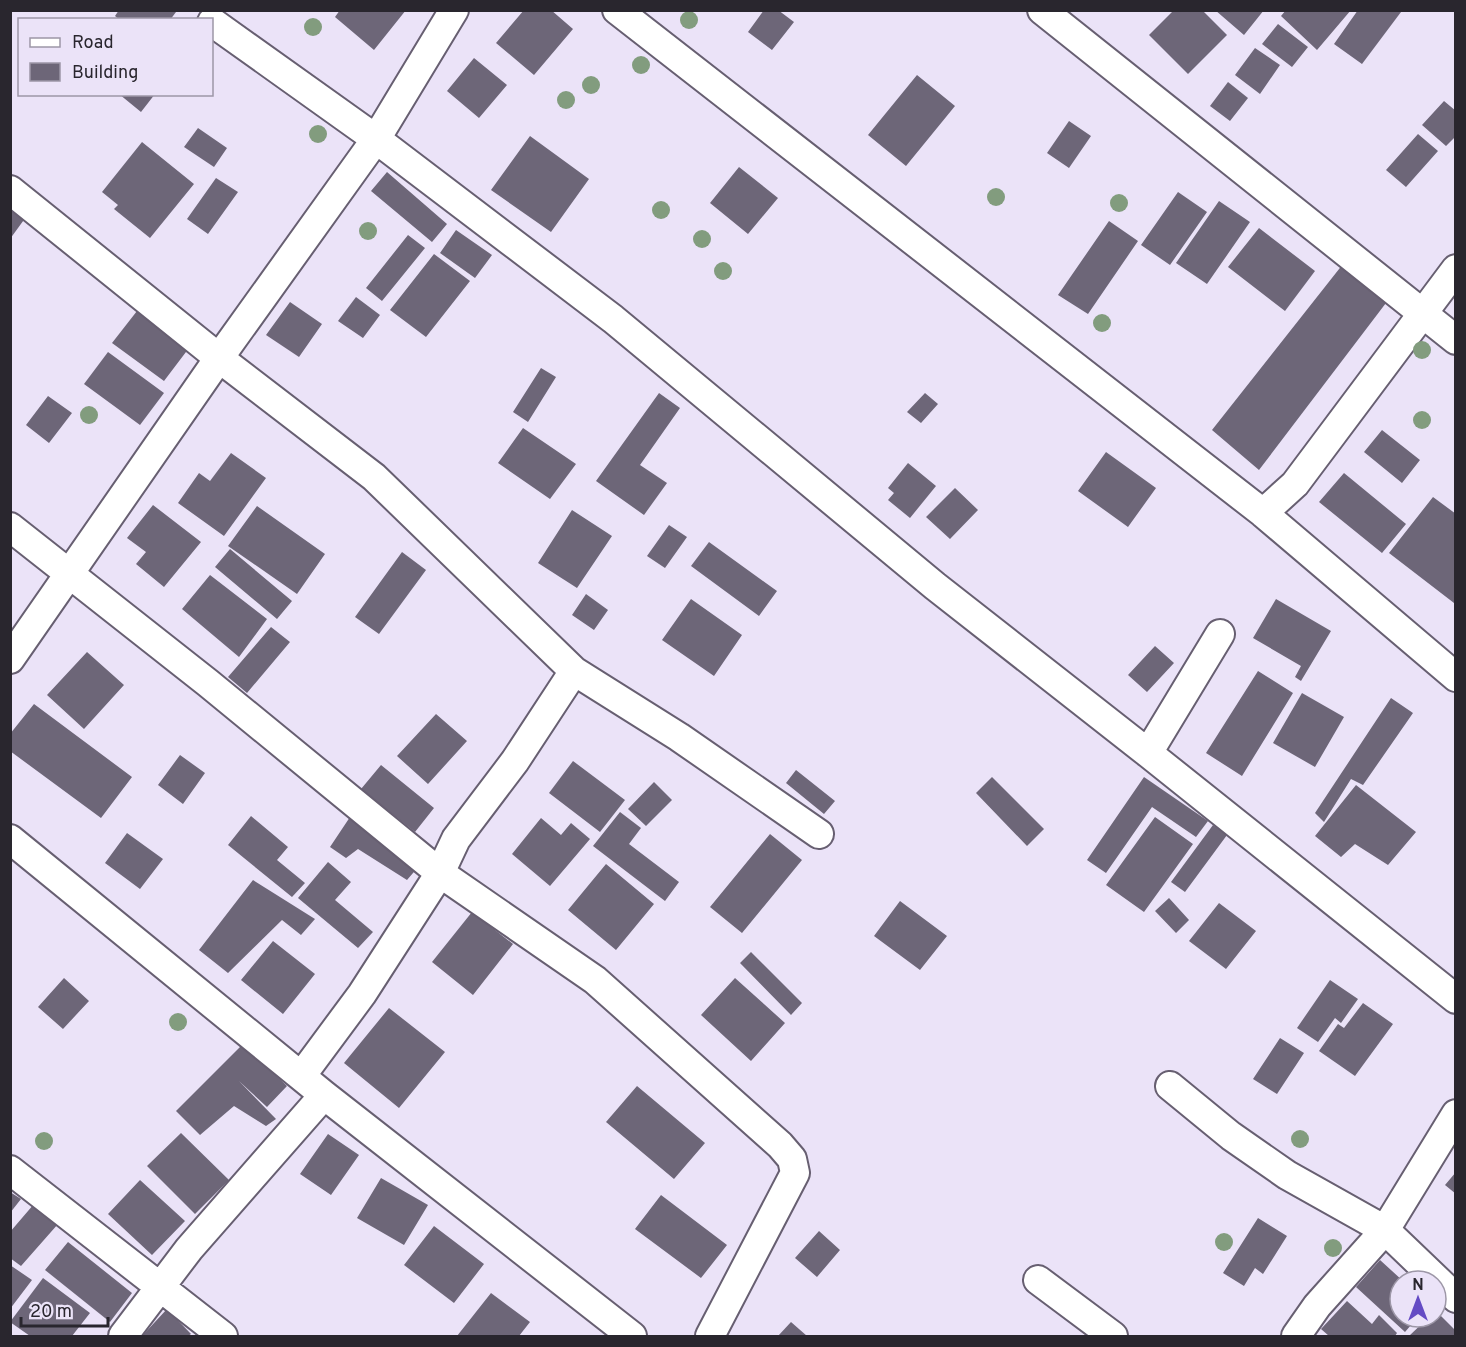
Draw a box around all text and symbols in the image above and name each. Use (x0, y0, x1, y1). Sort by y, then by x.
legend (18, 18, 213, 96)
text: Road (72, 32, 114, 55)
text: Building (72, 62, 138, 85)
north arrow (1388, 1269, 1448, 1329)
text: N (1412, 1276, 1424, 1296)
scale bar (21, 1290, 108, 1328)
text: 20 m (30, 1301, 72, 1324)

